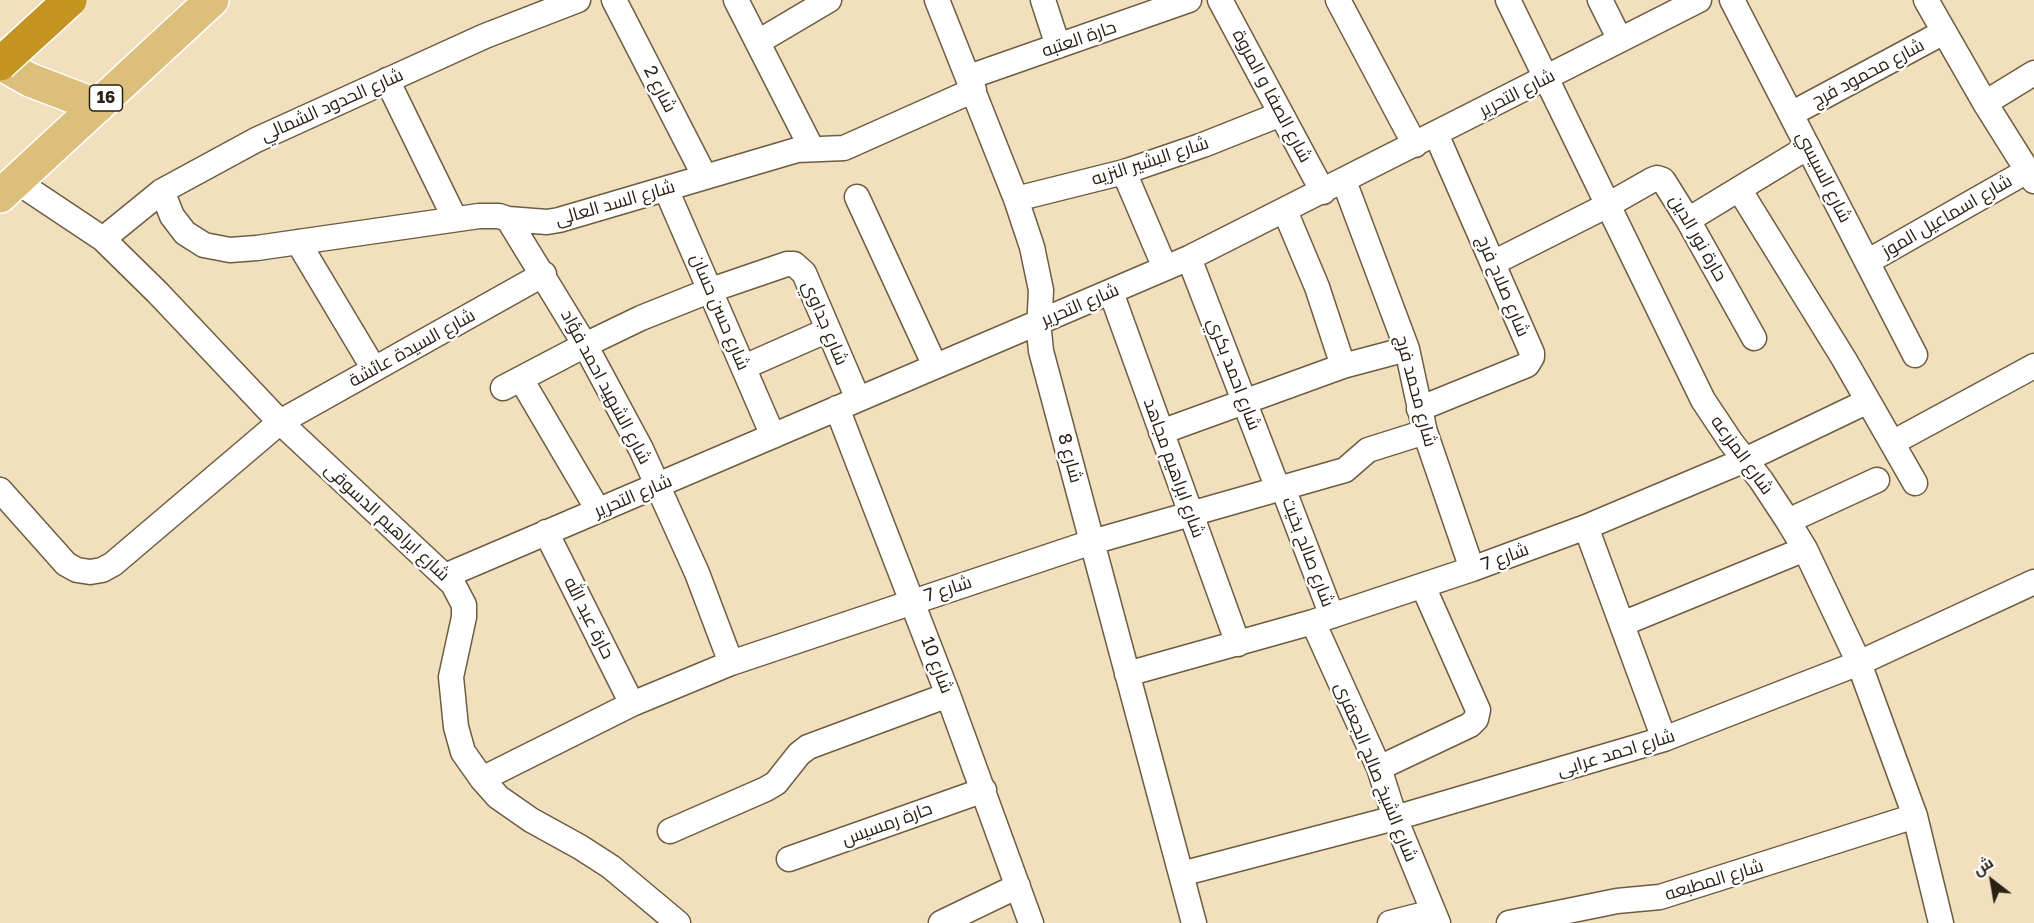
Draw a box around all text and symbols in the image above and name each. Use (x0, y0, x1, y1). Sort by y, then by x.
street label: حارة العتبه (1039, 16, 1119, 62)
street label: شارع الصفا و المروة (1228, 26, 1316, 166)
street label: شارع محمود فرج (1808, 34, 1928, 112)
street label: شارع 2 (639, 62, 681, 116)
street label: شارع الحدود الشمالي (257, 64, 407, 146)
street label: شارع التحرير (1475, 65, 1559, 121)
road number: 16 (90, 85, 122, 111)
street label: شارع السيسي (1792, 128, 1856, 226)
street label: شارع البشير النزيه (1089, 132, 1211, 190)
street label: شارع اسماعيل الموز (1878, 170, 2016, 262)
street label: شارع السد العالى (553, 176, 677, 230)
street label: حارة نور الدين (1665, 191, 1731, 285)
street label: شارع صلاح فرج (1472, 232, 1534, 340)
street label: شارع حسن حسان (686, 251, 754, 373)
street label: شارع جداوي (798, 277, 852, 369)
street label: شارع التحرير (1038, 279, 1122, 331)
street label: شارع السيدة عائشة (345, 304, 479, 392)
street label: شارع الشهيد احمد فؤاد (556, 306, 656, 468)
street label: شارع احمد بكري (1203, 315, 1265, 433)
street label: شارع محمد فرج (1391, 333, 1441, 449)
street label: شارع ابراهيم مجاهد (1139, 395, 1209, 541)
street label: شارع المزرعه (1706, 411, 1778, 499)
street label: شارع 8 (1053, 431, 1087, 485)
street label: شارع ابراهيم الدسوقى (320, 458, 454, 586)
street label: شارع التحرير (591, 470, 675, 522)
street label: شارع صالح بخيت (1277, 494, 1339, 610)
street label: شارع 7 (1478, 538, 1532, 576)
street label: شارع 7 (921, 571, 975, 607)
street label: حارة عبد الله (559, 573, 619, 663)
street label: شارع 10 (916, 633, 958, 697)
street label: شارع الشيخ صالح الجعفرى (1330, 679, 1422, 865)
street label: شارع احمد عرابى (1554, 725, 1678, 781)
street label: حارة رمسيس (839, 798, 935, 850)
north arrow (1962, 851, 2022, 911)
text: ش (1969, 852, 1997, 879)
street label: شارع المطبعه (1662, 855, 1766, 905)

